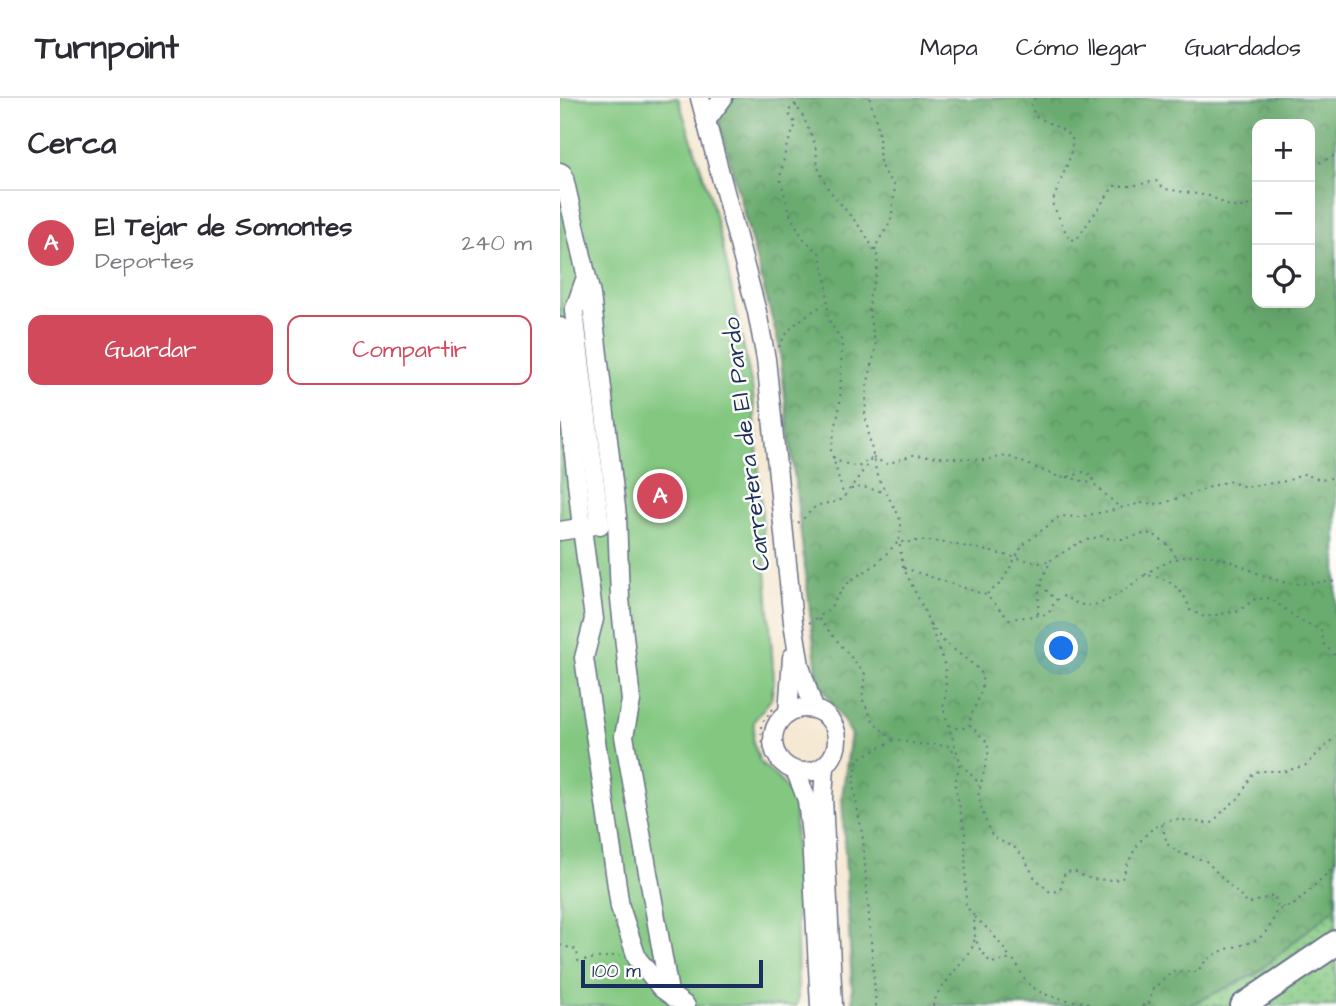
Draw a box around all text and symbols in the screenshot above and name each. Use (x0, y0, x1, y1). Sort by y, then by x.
text: Turnpoint (35, 25, 179, 71)
text: Mapa (920, 31, 978, 65)
text: Cómo llegar (1016, 31, 1146, 65)
text: Guardados (1184, 31, 1301, 65)
map controls (1252, 119, 1315, 308)
button: + (1252, 119, 1315, 182)
text: Cerca (28, 123, 116, 165)
button: − (1252, 182, 1315, 245)
text: El Tejar de Somontes (95, 209, 352, 245)
text: A (44, 227, 58, 259)
text: 240 m (462, 227, 532, 259)
text: Deportes (95, 245, 194, 277)
button: locate (1252, 245, 1315, 308)
button: Guardar (28, 315, 273, 385)
button: Compartir (287, 315, 532, 385)
street label: Carretera de El Pardo (714, 315, 779, 573)
pin: A (637, 470, 683, 522)
your location (1044, 631, 1078, 665)
scale bar (581, 957, 763, 989)
text: 100 m (592, 958, 641, 985)

